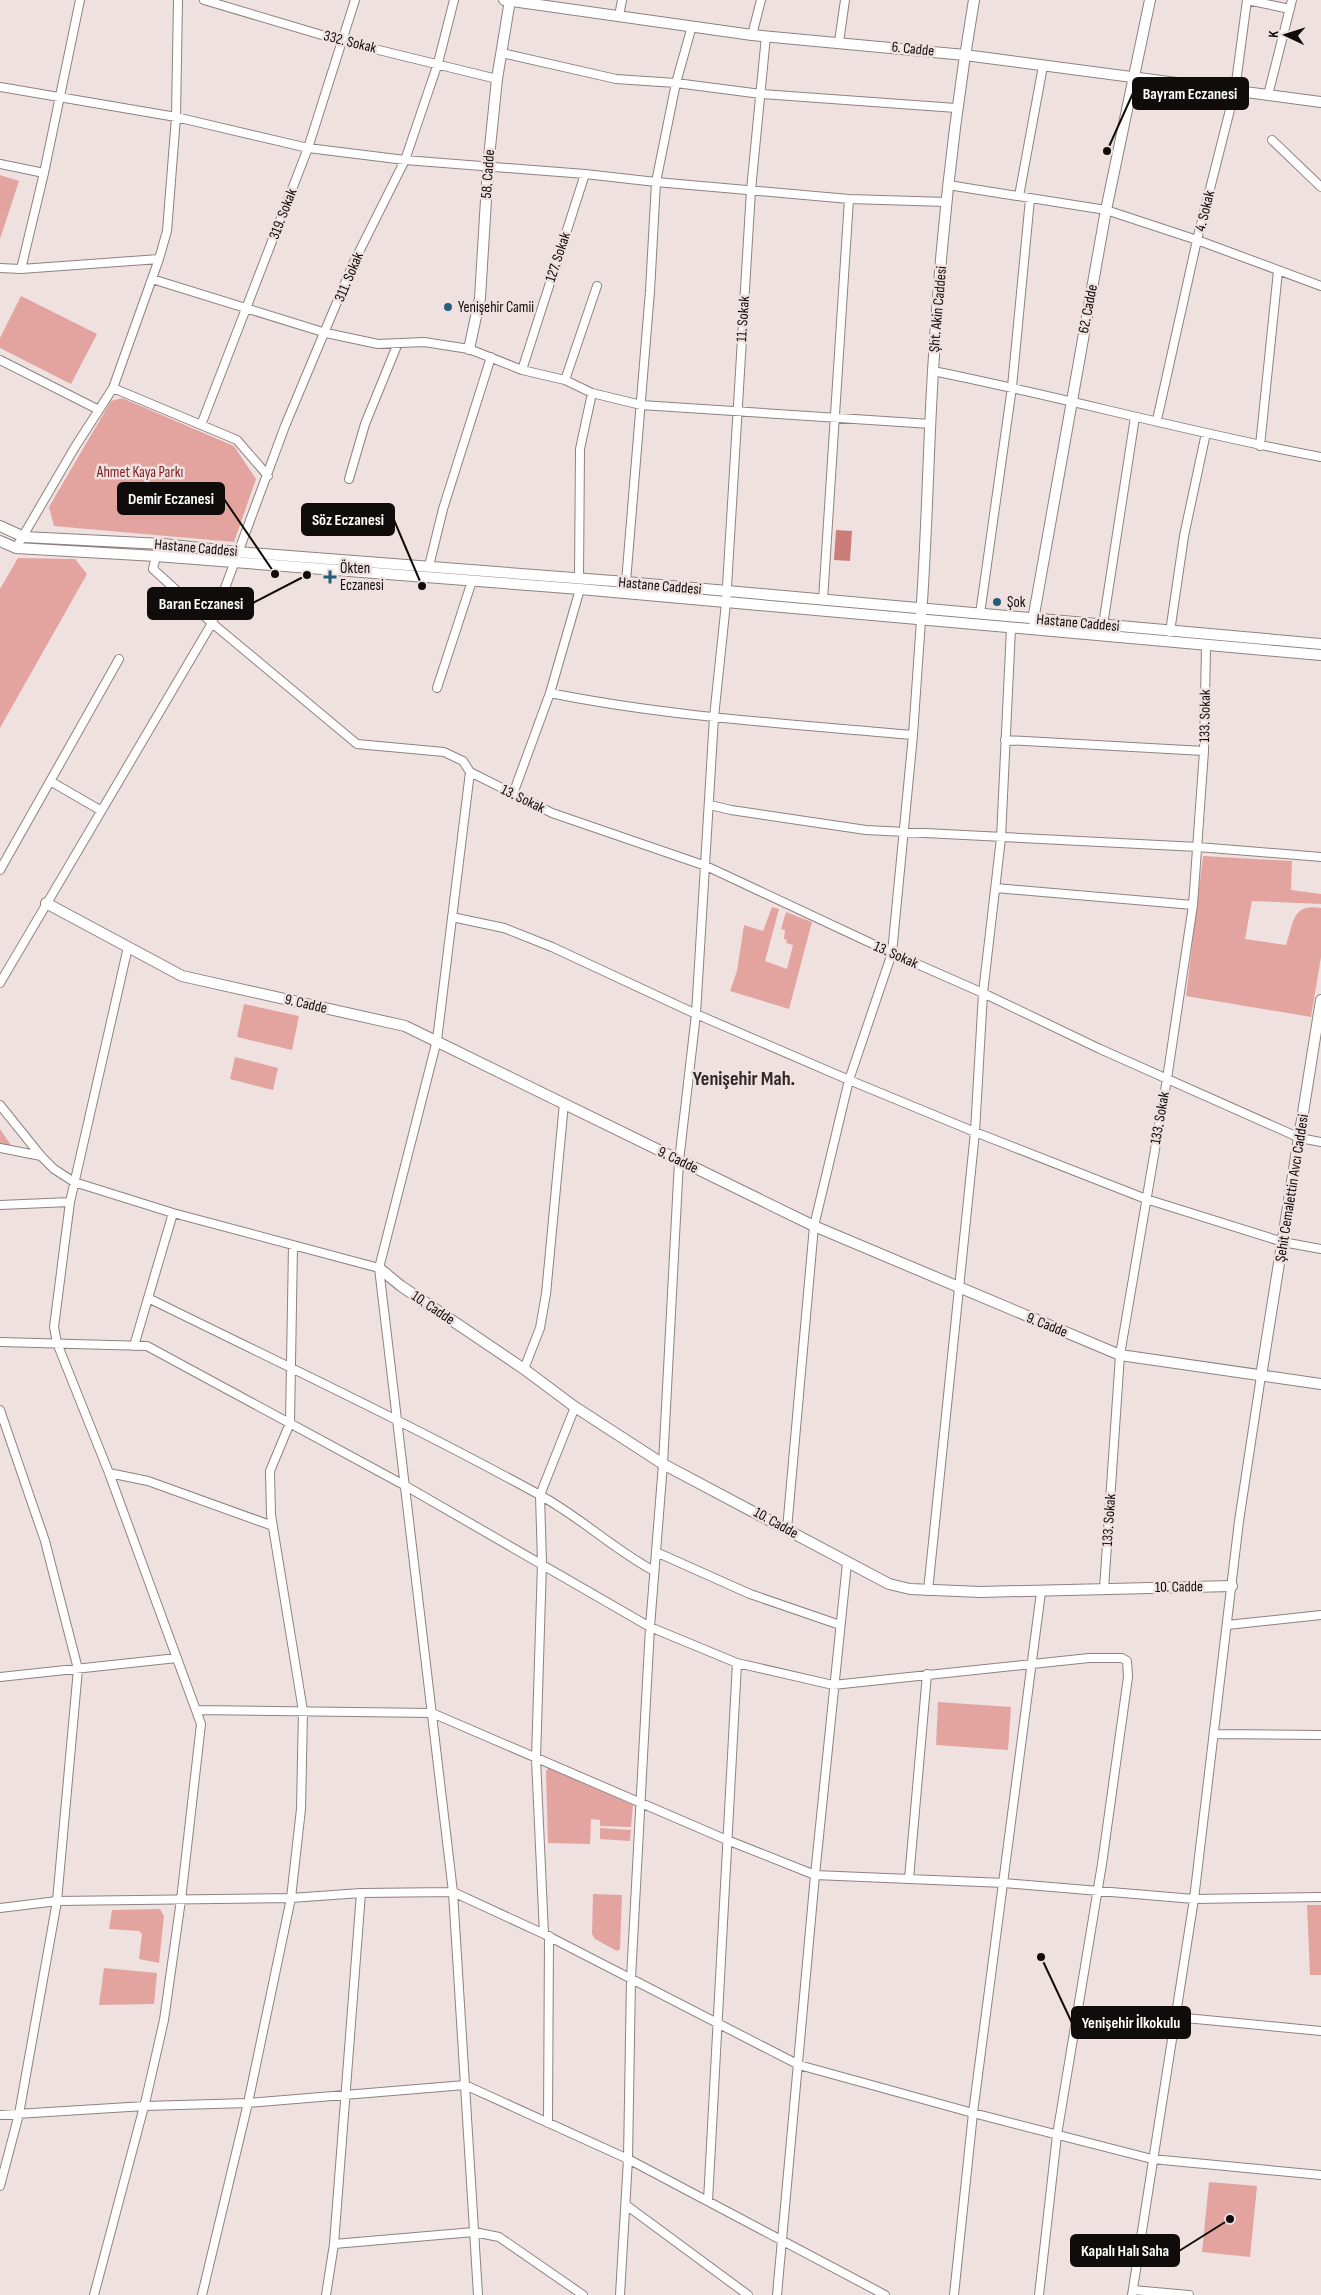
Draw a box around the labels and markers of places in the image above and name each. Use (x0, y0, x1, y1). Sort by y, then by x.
callout: Bayram Eczanesi (1133, 78, 1248, 109)
place label: Yenişehir Camii (458, 298, 534, 317)
marker: Yenişehir Camii (442, 301, 454, 313)
callout: Demir Eczanesi (118, 483, 224, 514)
callout: Söz Eczanesi (302, 504, 394, 535)
place label: Ökten Eczanesi (340, 559, 384, 595)
marker: Ökten Eczanesi (324, 571, 336, 583)
callout: Baran Eczanesi (148, 588, 253, 619)
place label: Şok (1007, 593, 1026, 612)
marker: Şok (991, 596, 1003, 608)
callout: Yenişehir İlkokulu (1072, 2007, 1190, 2038)
callout: Kapalı Halı Saha (1071, 2235, 1179, 2266)

